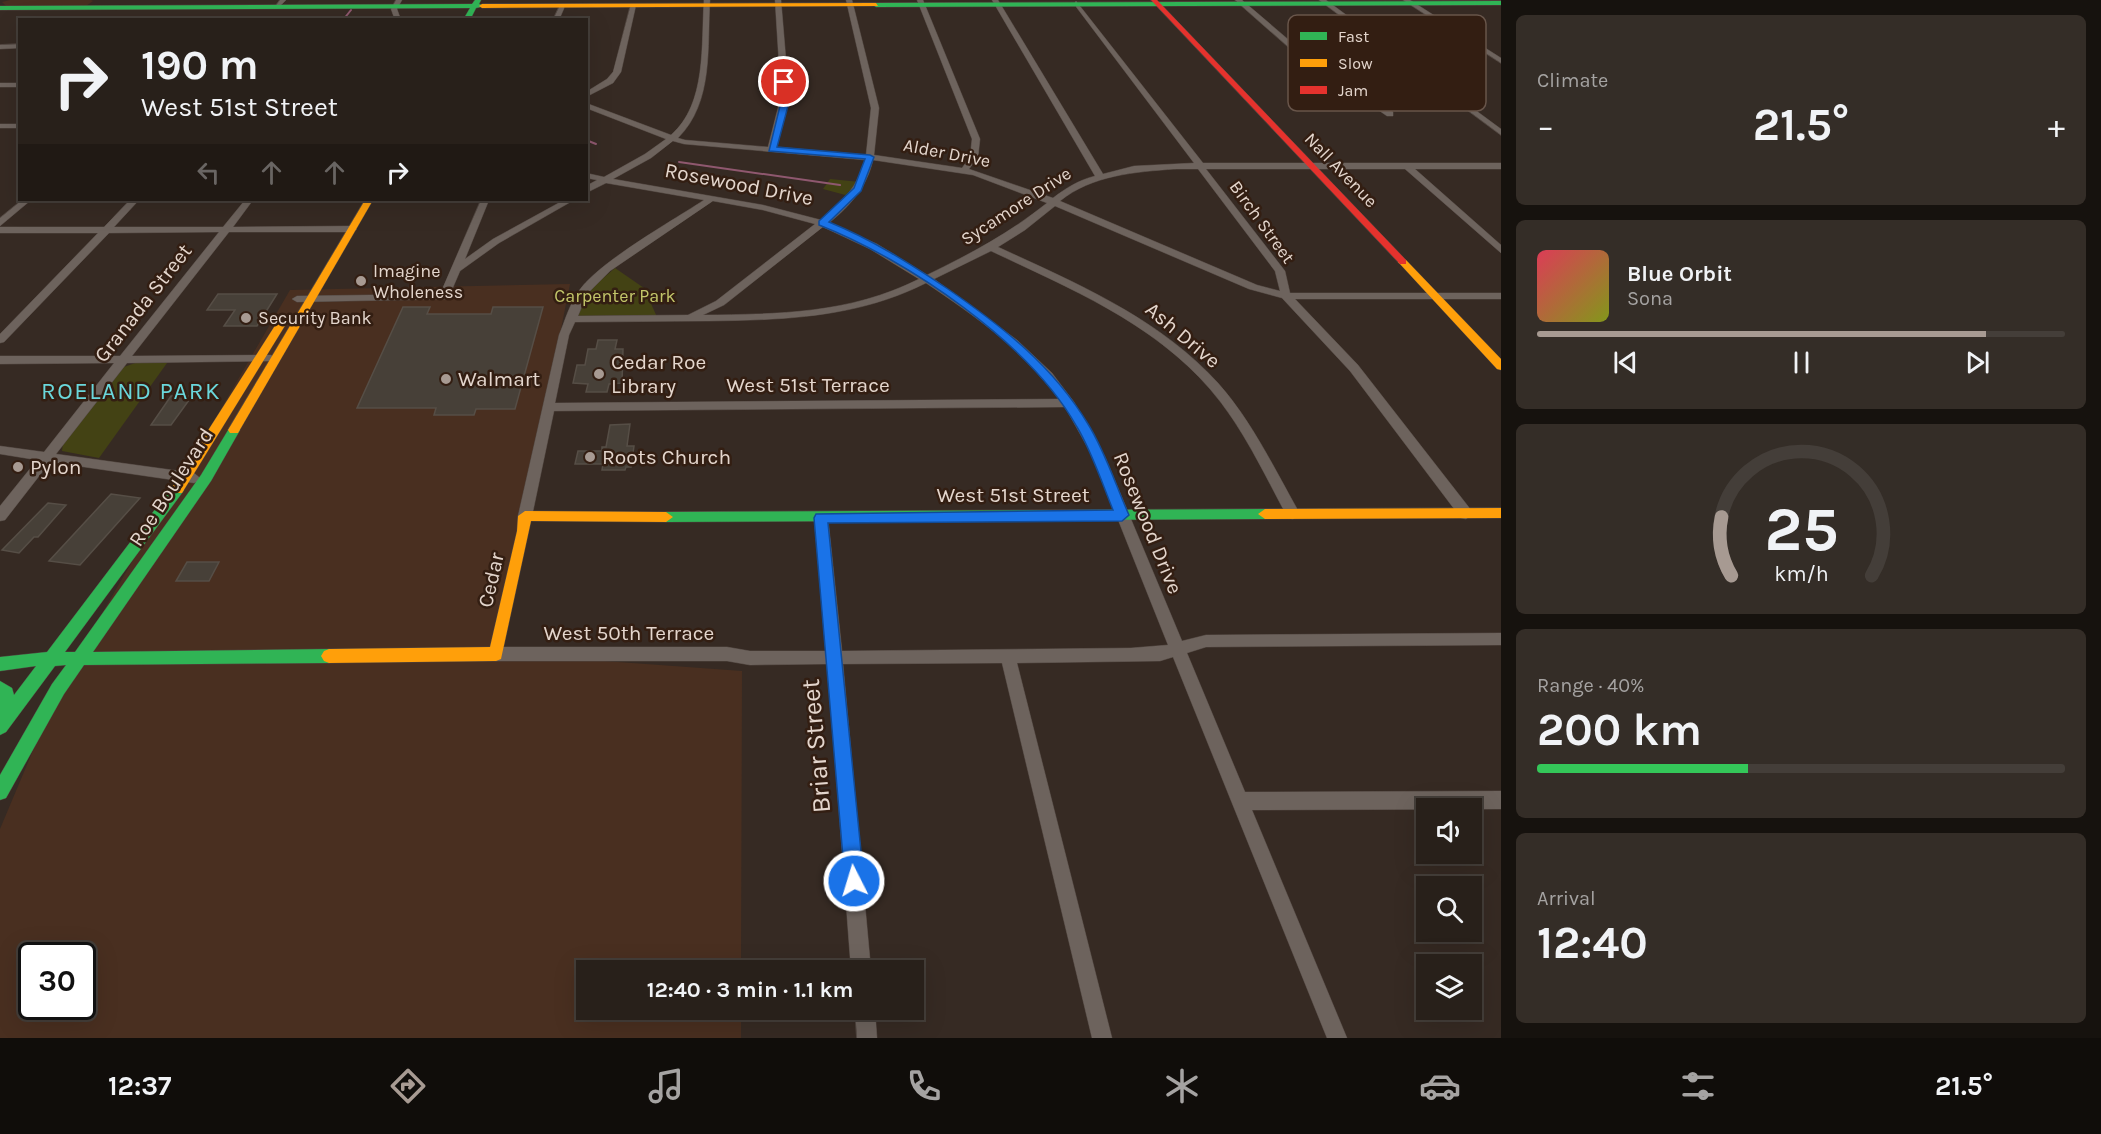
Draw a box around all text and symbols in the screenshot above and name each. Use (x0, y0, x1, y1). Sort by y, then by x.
legend (1288, 15, 1486, 111)
text: Fast (1338, 27, 1369, 46)
text: 190 m (141, 40, 259, 90)
icon: right (42, 42, 120, 120)
text: Slow (1338, 54, 1373, 73)
pin (758, 56, 809, 107)
icon: arrive (767, 65, 800, 98)
text: Climate (1537, 69, 1608, 92)
text: Jam (1338, 81, 1368, 100)
text: West 51st Street (141, 91, 338, 123)
text: 21.5° (1753, 99, 1849, 151)
text: − (1537, 107, 1554, 145)
text: + (2048, 107, 2065, 145)
street label: Nall Avenue (1300, 128, 1382, 212)
street label: Alder Drive (902, 134, 992, 172)
icon: left (192, 156, 225, 189)
icon: ahead (255, 156, 288, 189)
icon: ahead (318, 156, 351, 189)
icon: right (381, 156, 414, 189)
street label: Rosewood Drive (663, 158, 815, 210)
street label: Sycamore Drive (957, 162, 1075, 250)
street label: Birch Street (1225, 176, 1300, 268)
street label: Granada Street (89, 239, 197, 367)
place label: Imagine Wholeness (373, 260, 463, 303)
text: Blue Orbit (1627, 261, 1732, 287)
marker: Imagine Wholeness (354, 274, 368, 288)
park label: Carpenter Park (554, 285, 676, 307)
text: Sona (1627, 287, 1673, 310)
street label: Ash Drive (1141, 297, 1225, 373)
place label: Security Bank (258, 307, 372, 329)
marker: Security Bank (239, 311, 253, 325)
icon: previous (1609, 346, 1642, 379)
icon: pause (1785, 346, 1818, 379)
icon: next (1961, 346, 1994, 379)
place label: Cedar Roe Library (611, 350, 706, 398)
place label: Walmart (458, 367, 540, 391)
marker: Cedar Roe Library (592, 367, 606, 381)
marker: Walmart (439, 372, 453, 386)
street label: West 51st Terrace (726, 373, 890, 397)
district label: ROELAND PARK (41, 377, 221, 405)
street label: Roe Boulevard (124, 423, 218, 551)
place label: Roots Church (602, 445, 731, 469)
street label: Rosewood Drive (1109, 449, 1187, 597)
marker: Roots Church (583, 450, 597, 464)
place label: Pylon (30, 455, 81, 479)
marker: Pylon (11, 460, 25, 474)
street label: West 51st Street (936, 483, 1090, 507)
text: 25 (1764, 493, 1838, 566)
street label: Cedar (473, 550, 509, 610)
text: km/h (1774, 561, 1828, 586)
street label: West 50th Terrace (544, 621, 714, 645)
text: Range · 40% (1537, 674, 1645, 697)
street label: Briar Street (795, 677, 837, 814)
text: 200 km (1537, 704, 1702, 756)
map controls (1416, 798, 1482, 1020)
button: sound (1416, 798, 1482, 864)
position arrow (822, 849, 886, 913)
button: search (1416, 876, 1482, 942)
text: Arrival (1537, 887, 1596, 910)
text: 12:40 (1537, 917, 1648, 969)
speed limit sign: 30 (18, 942, 96, 1020)
button: layers (1416, 954, 1482, 1020)
text: 12:40 · 3 min · 1.1 km (647, 977, 853, 1003)
icon: directions (387, 1065, 429, 1107)
icon: music (645, 1065, 687, 1107)
icon: phone (903, 1065, 945, 1107)
icon: climate (1161, 1065, 1203, 1107)
icon: car (1419, 1065, 1461, 1107)
icon: filters (1677, 1065, 1719, 1107)
text: 12:37 (108, 1070, 171, 1102)
text: 21.5° (1935, 1070, 1993, 1102)

